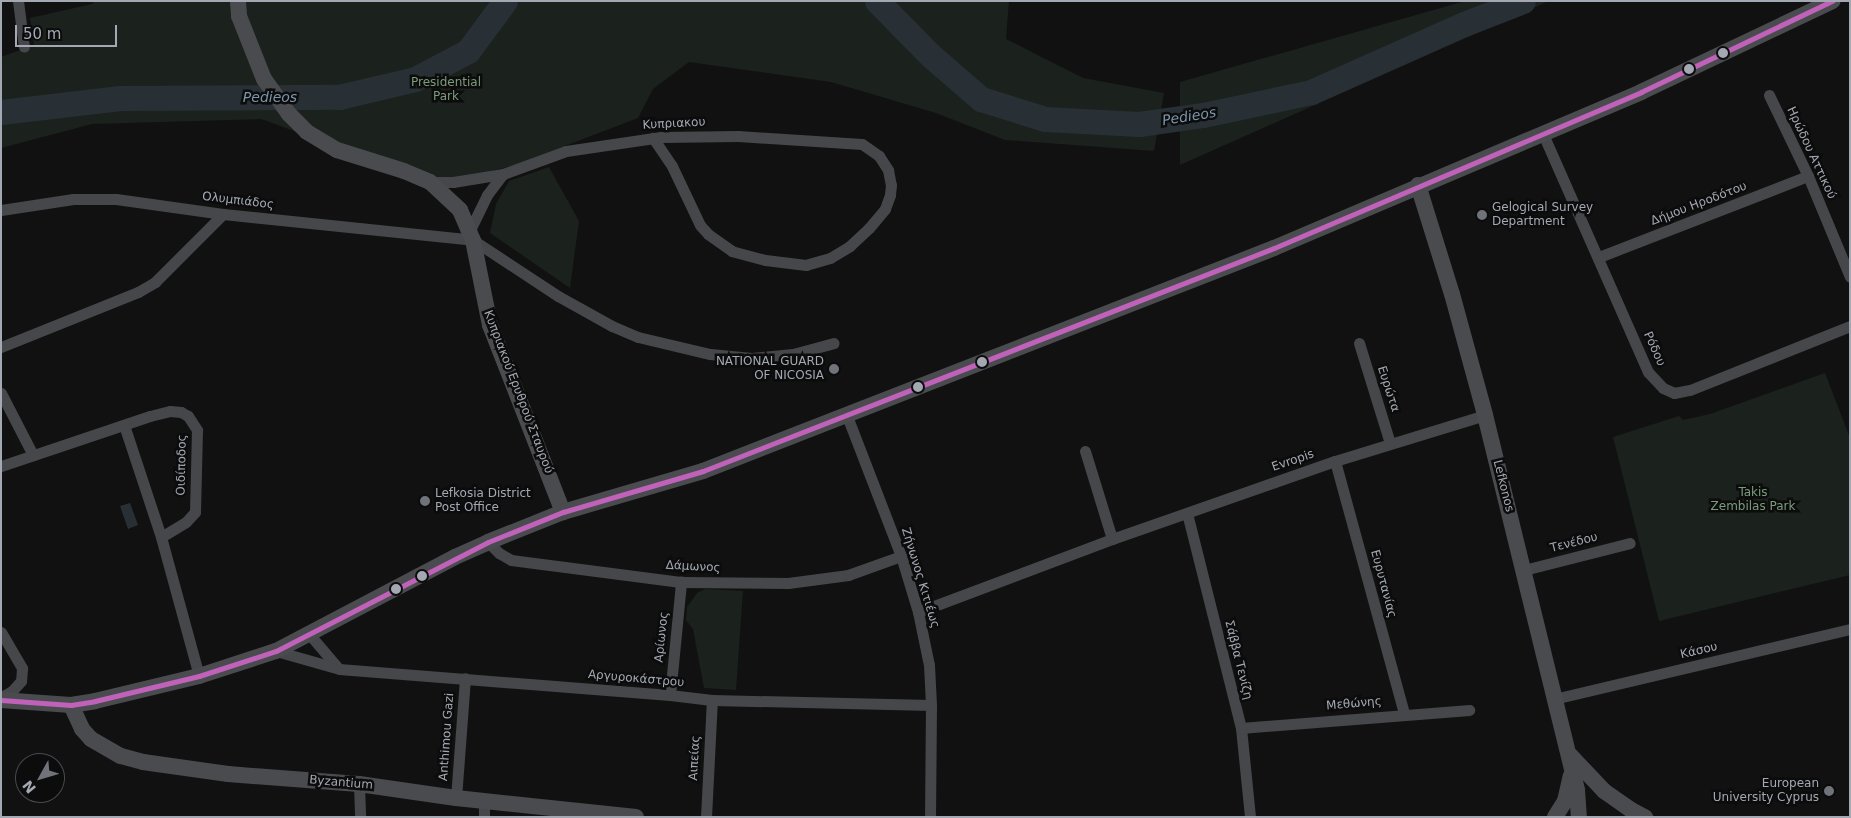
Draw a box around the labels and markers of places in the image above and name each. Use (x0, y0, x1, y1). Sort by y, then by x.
unlabelled marker (1718, 48, 1728, 58)
unlabelled marker (1684, 64, 1694, 74)
place label: Gelogical Survey Department (1492, 201, 1593, 229)
marker: Gelogical Survey Department (1476, 209, 1488, 221)
place label: NATIONAL GUARD OF NICOSIA (716, 355, 824, 383)
unlabelled marker (977, 357, 987, 367)
marker: NATIONAL GUARD OF NICOSIA (828, 363, 840, 375)
unlabelled marker (913, 382, 923, 392)
place label: Lefkosia District Post Office (435, 487, 531, 515)
marker: Lefkosia District Post Office (419, 495, 431, 507)
unlabelled marker (417, 571, 427, 581)
unlabelled marker (391, 584, 401, 594)
place label: European University Cyprus (1713, 777, 1819, 805)
marker: European University Cyprus (1823, 785, 1835, 797)

